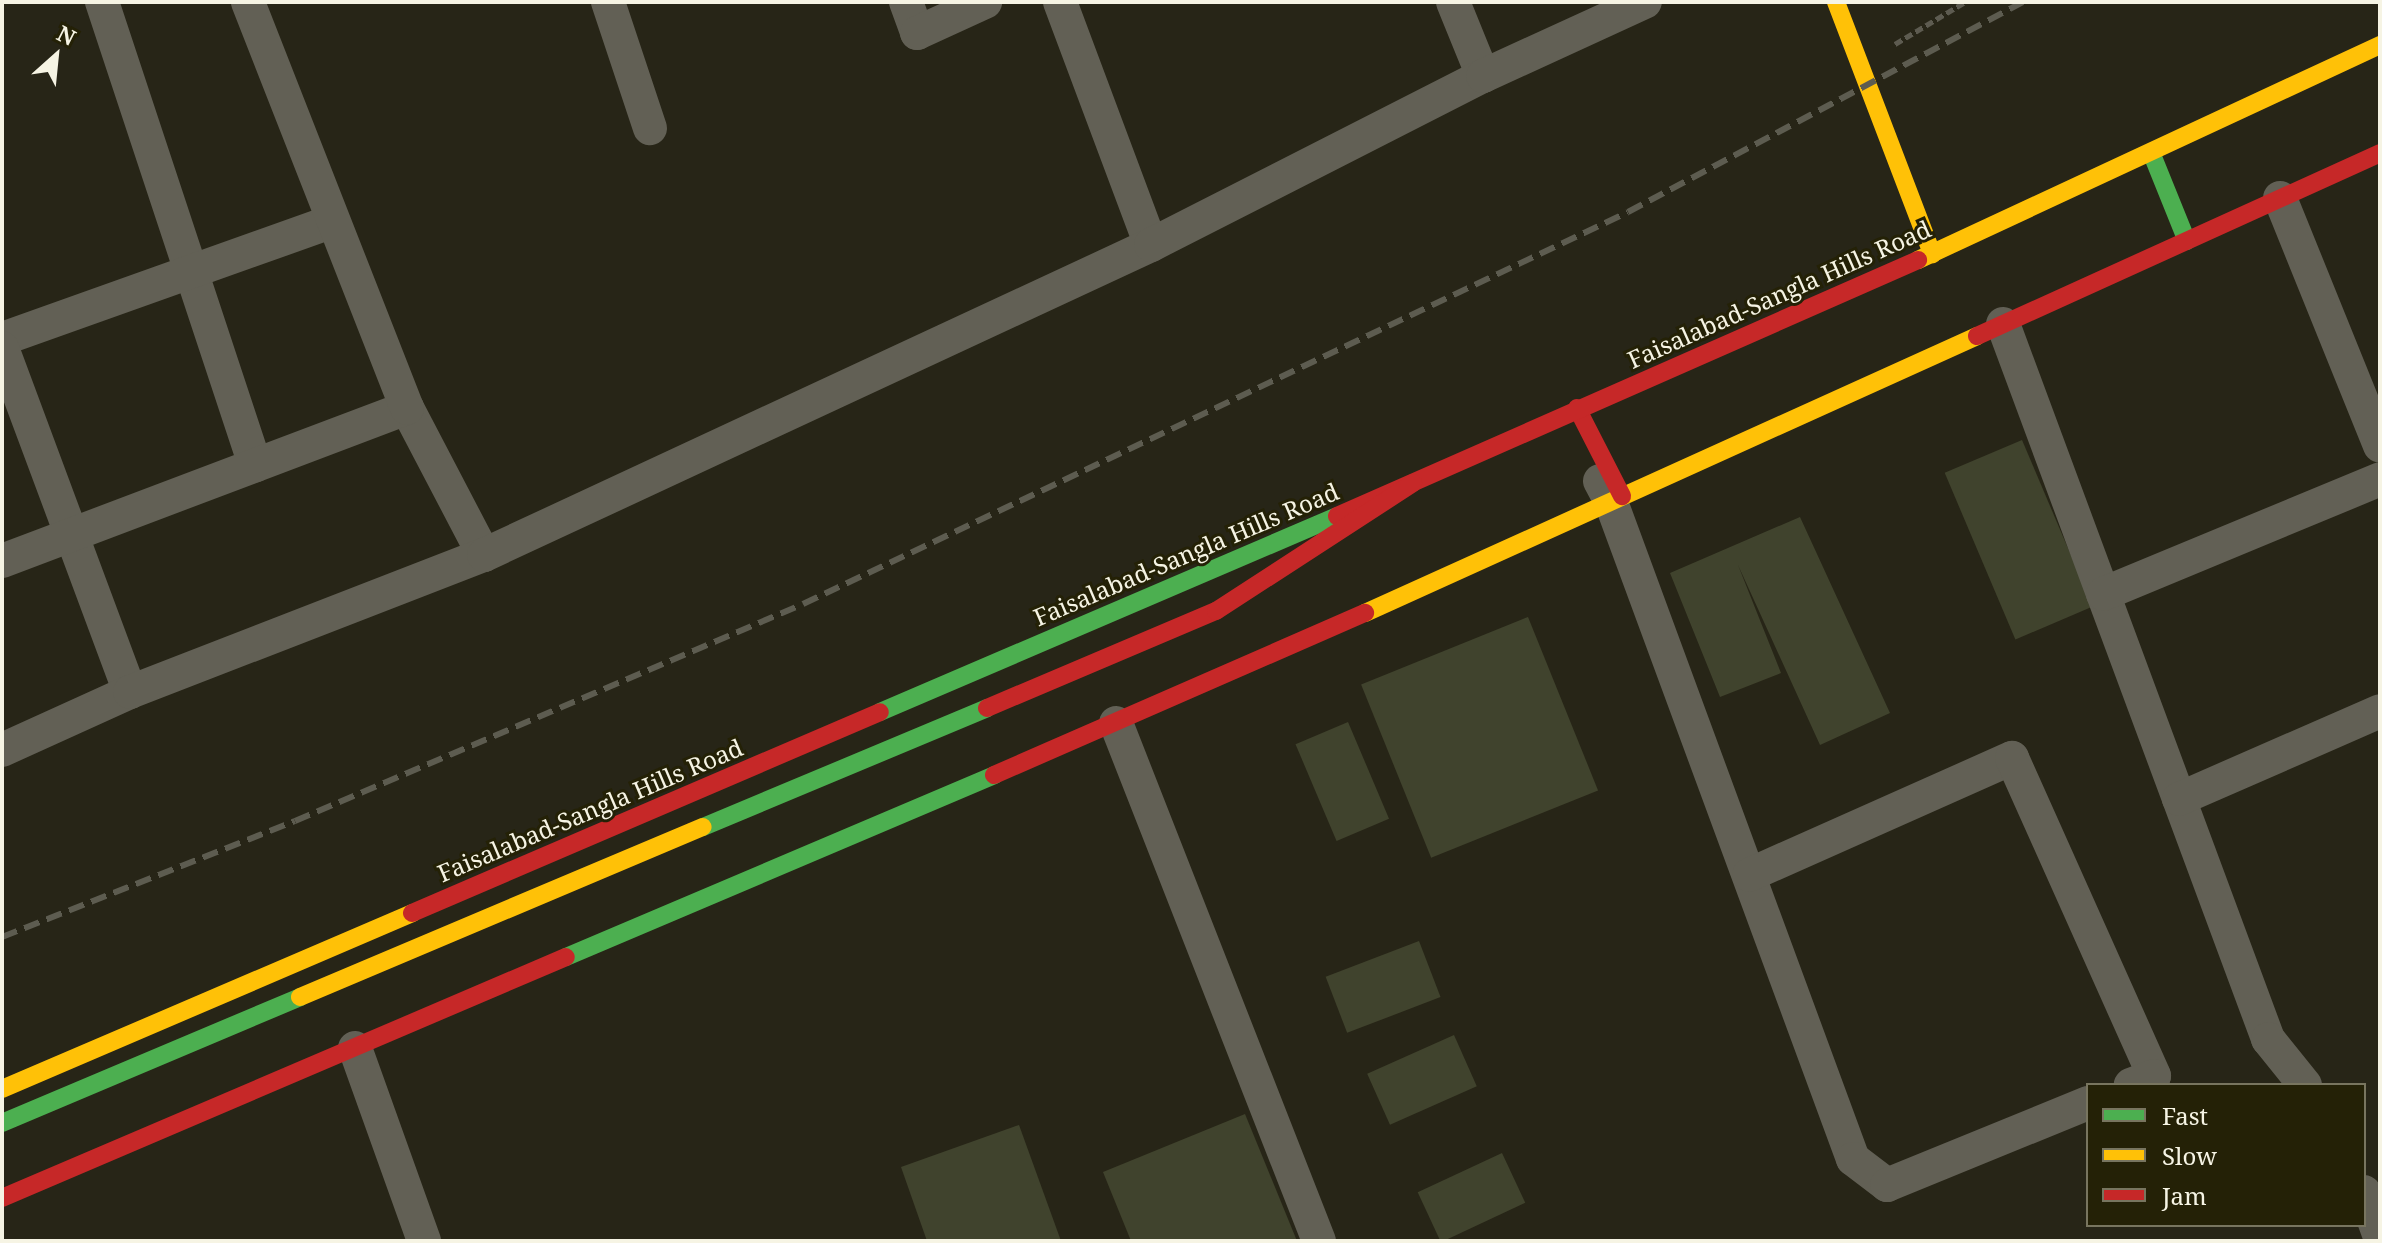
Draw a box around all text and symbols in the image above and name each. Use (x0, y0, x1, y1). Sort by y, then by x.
north arrow (16, 16, 96, 96)
text: N (52, 17, 81, 52)
street label: Faisalabad-Sangla Hills Road (1623, 214, 1935, 374)
street label: Faisalabad-Sangla Hills Road (1029, 477, 1343, 631)
street label: Faisalabad-Sangla Hills Road (433, 733, 747, 887)
legend (2086, 1083, 2366, 1227)
text: Fast (2162, 1099, 2208, 1132)
text: Slow (2162, 1139, 2217, 1172)
text: Jam (2162, 1179, 2207, 1212)

